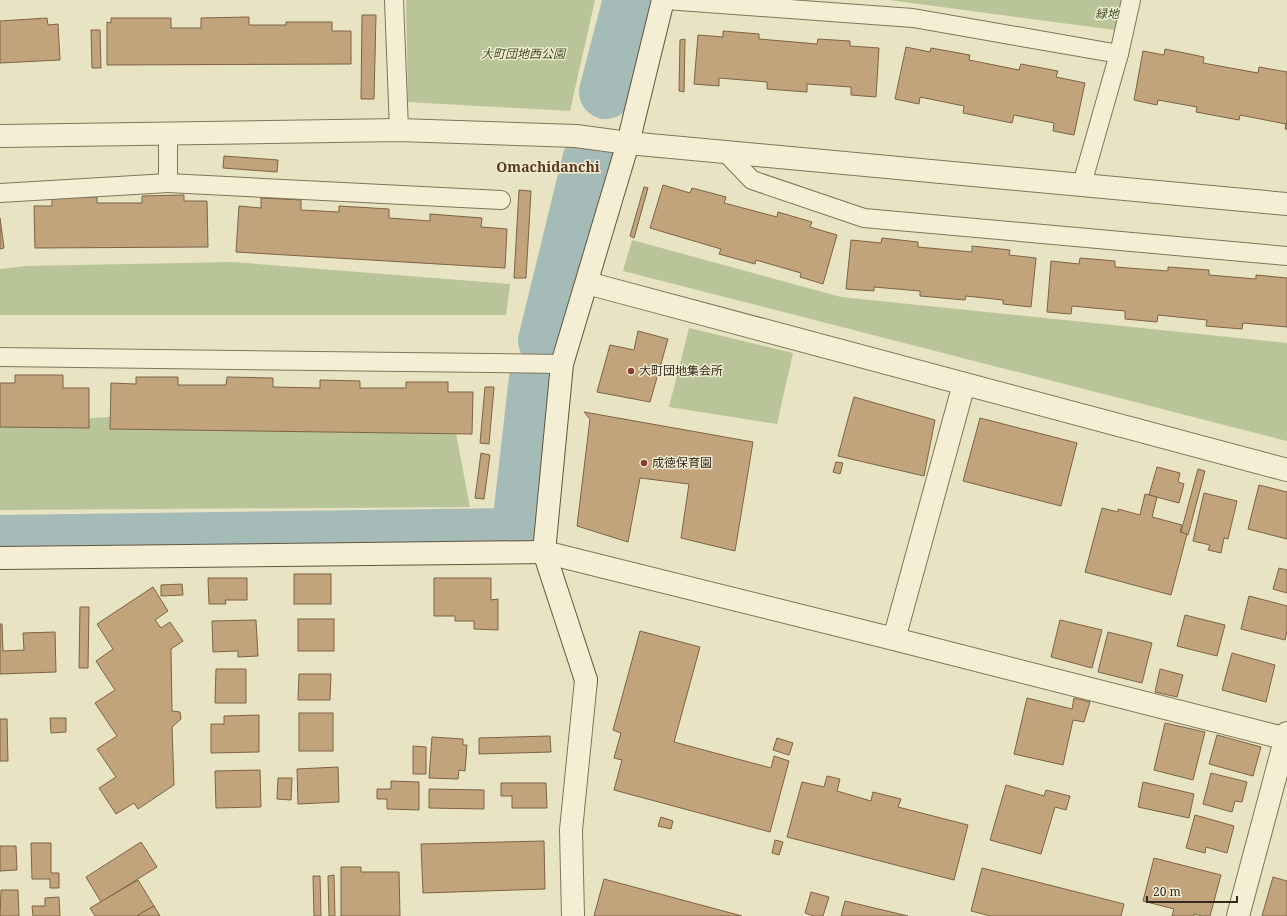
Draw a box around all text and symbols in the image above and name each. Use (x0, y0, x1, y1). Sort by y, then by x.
park label: 緑地 (1095, 5, 1121, 22)
park label: 大町団地西公園 (481, 45, 567, 62)
district label: Omachidanchi (496, 157, 600, 176)
place label: 大町団地集会所 (639, 362, 723, 379)
marker: 大町団地集会所 (626, 366, 636, 376)
place label: 成徳保育園 (652, 454, 712, 471)
marker: 成徳保育園 (639, 458, 649, 468)
scale bar (1147, 878, 1237, 904)
text: 20 m (1153, 883, 1181, 900)

